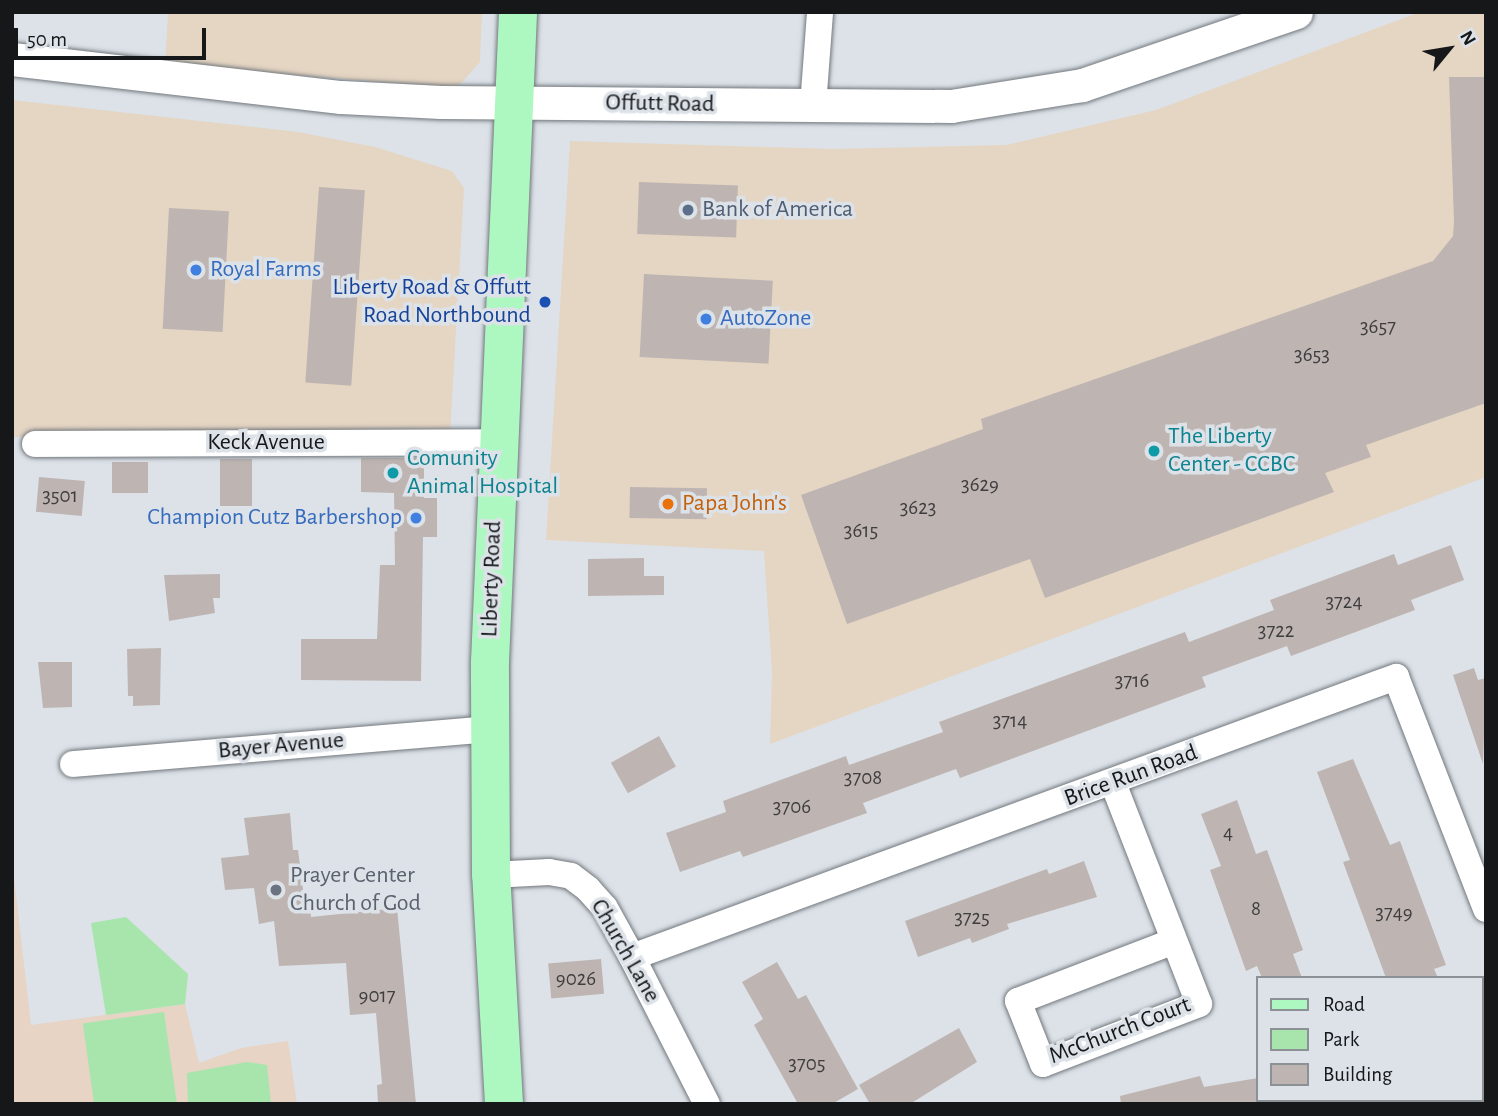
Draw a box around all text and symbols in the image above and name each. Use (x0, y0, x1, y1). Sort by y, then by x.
scale bar (18, 14, 210, 58)
north arrow (1414, 14, 1484, 84)
text: N (1456, 28, 1479, 49)
text: 50 m (27, 29, 67, 50)
street label: Offutt Road (605, 89, 715, 119)
place label: Bank of America (702, 196, 853, 224)
marker: Bank of America (680, 202, 696, 218)
place label: Royal Farms (210, 256, 321, 284)
marker: Royal Farms (188, 262, 204, 278)
place label: Liberty Road & Offutt Road Northbound (333, 274, 531, 330)
marker: Liberty Road & Offutt Road Northbound (537, 294, 553, 310)
place label: AutoZone (720, 305, 811, 333)
marker: AutoZone (698, 311, 714, 327)
house number: 3657 (1360, 314, 1396, 340)
house number: 3653 (1294, 342, 1330, 368)
place label: The Liberty Center - CCBC (1168, 423, 1295, 479)
street label: Keck Avenue (207, 429, 325, 457)
marker: The Liberty Center - CCBC (1146, 443, 1162, 459)
place label: Comunity Animal Hospital (407, 445, 558, 501)
marker: Comunity Animal Hospital (385, 465, 401, 481)
house number: 3629 (961, 472, 999, 498)
house number: 3501 (42, 483, 78, 509)
place label: Papa John's (682, 490, 787, 518)
house number: 3623 (900, 495, 936, 521)
marker: Papa John's (660, 496, 676, 512)
place label: Champion Cutz Barbershop (147, 504, 402, 532)
marker: Champion Cutz Barbershop (408, 510, 424, 526)
house number: 3615 (844, 518, 878, 544)
street label: Liberty Road (476, 520, 508, 638)
house number: 3724 (1325, 589, 1363, 615)
house number: 3722 (1258, 618, 1294, 644)
house number: 3716 (1115, 668, 1149, 694)
house number: 3714 (993, 708, 1027, 734)
street label: Bayer Avenue (217, 726, 345, 766)
street label: Brice Run Road (1061, 739, 1201, 813)
house number: 3708 (844, 765, 882, 791)
house number: 3706 (773, 794, 811, 820)
house number: 4 (1223, 820, 1233, 846)
place label: Prayer Center Church of God (290, 862, 421, 918)
marker: Prayer Center Church of God (268, 882, 284, 898)
street label: Church Lane (584, 894, 666, 1008)
house number: 8 (1251, 896, 1261, 922)
house number: 3749 (1375, 900, 1413, 926)
house number: 3725 (954, 905, 990, 931)
house number: 9026 (556, 966, 596, 992)
legend (1256, 976, 1484, 1102)
house number: 9017 (359, 983, 395, 1009)
street label: McChurch Court (1045, 991, 1195, 1071)
text: Road (1323, 994, 1365, 1015)
text: Park (1323, 1029, 1359, 1050)
house number: 3705 (788, 1051, 826, 1077)
text: Building (1323, 1064, 1392, 1085)

